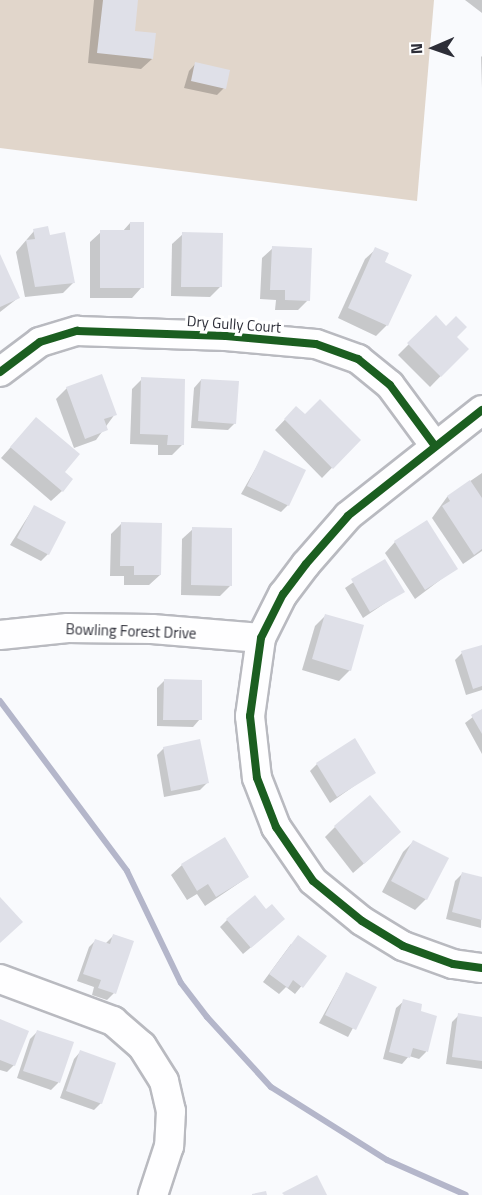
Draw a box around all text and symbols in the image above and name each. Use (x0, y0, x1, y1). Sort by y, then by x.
north arrow (404, 18, 464, 78)
text: N (404, 43, 428, 55)
street label: Dry Gully Court (186, 312, 282, 336)
street label: Bowling Forest Drive (65, 620, 197, 642)

